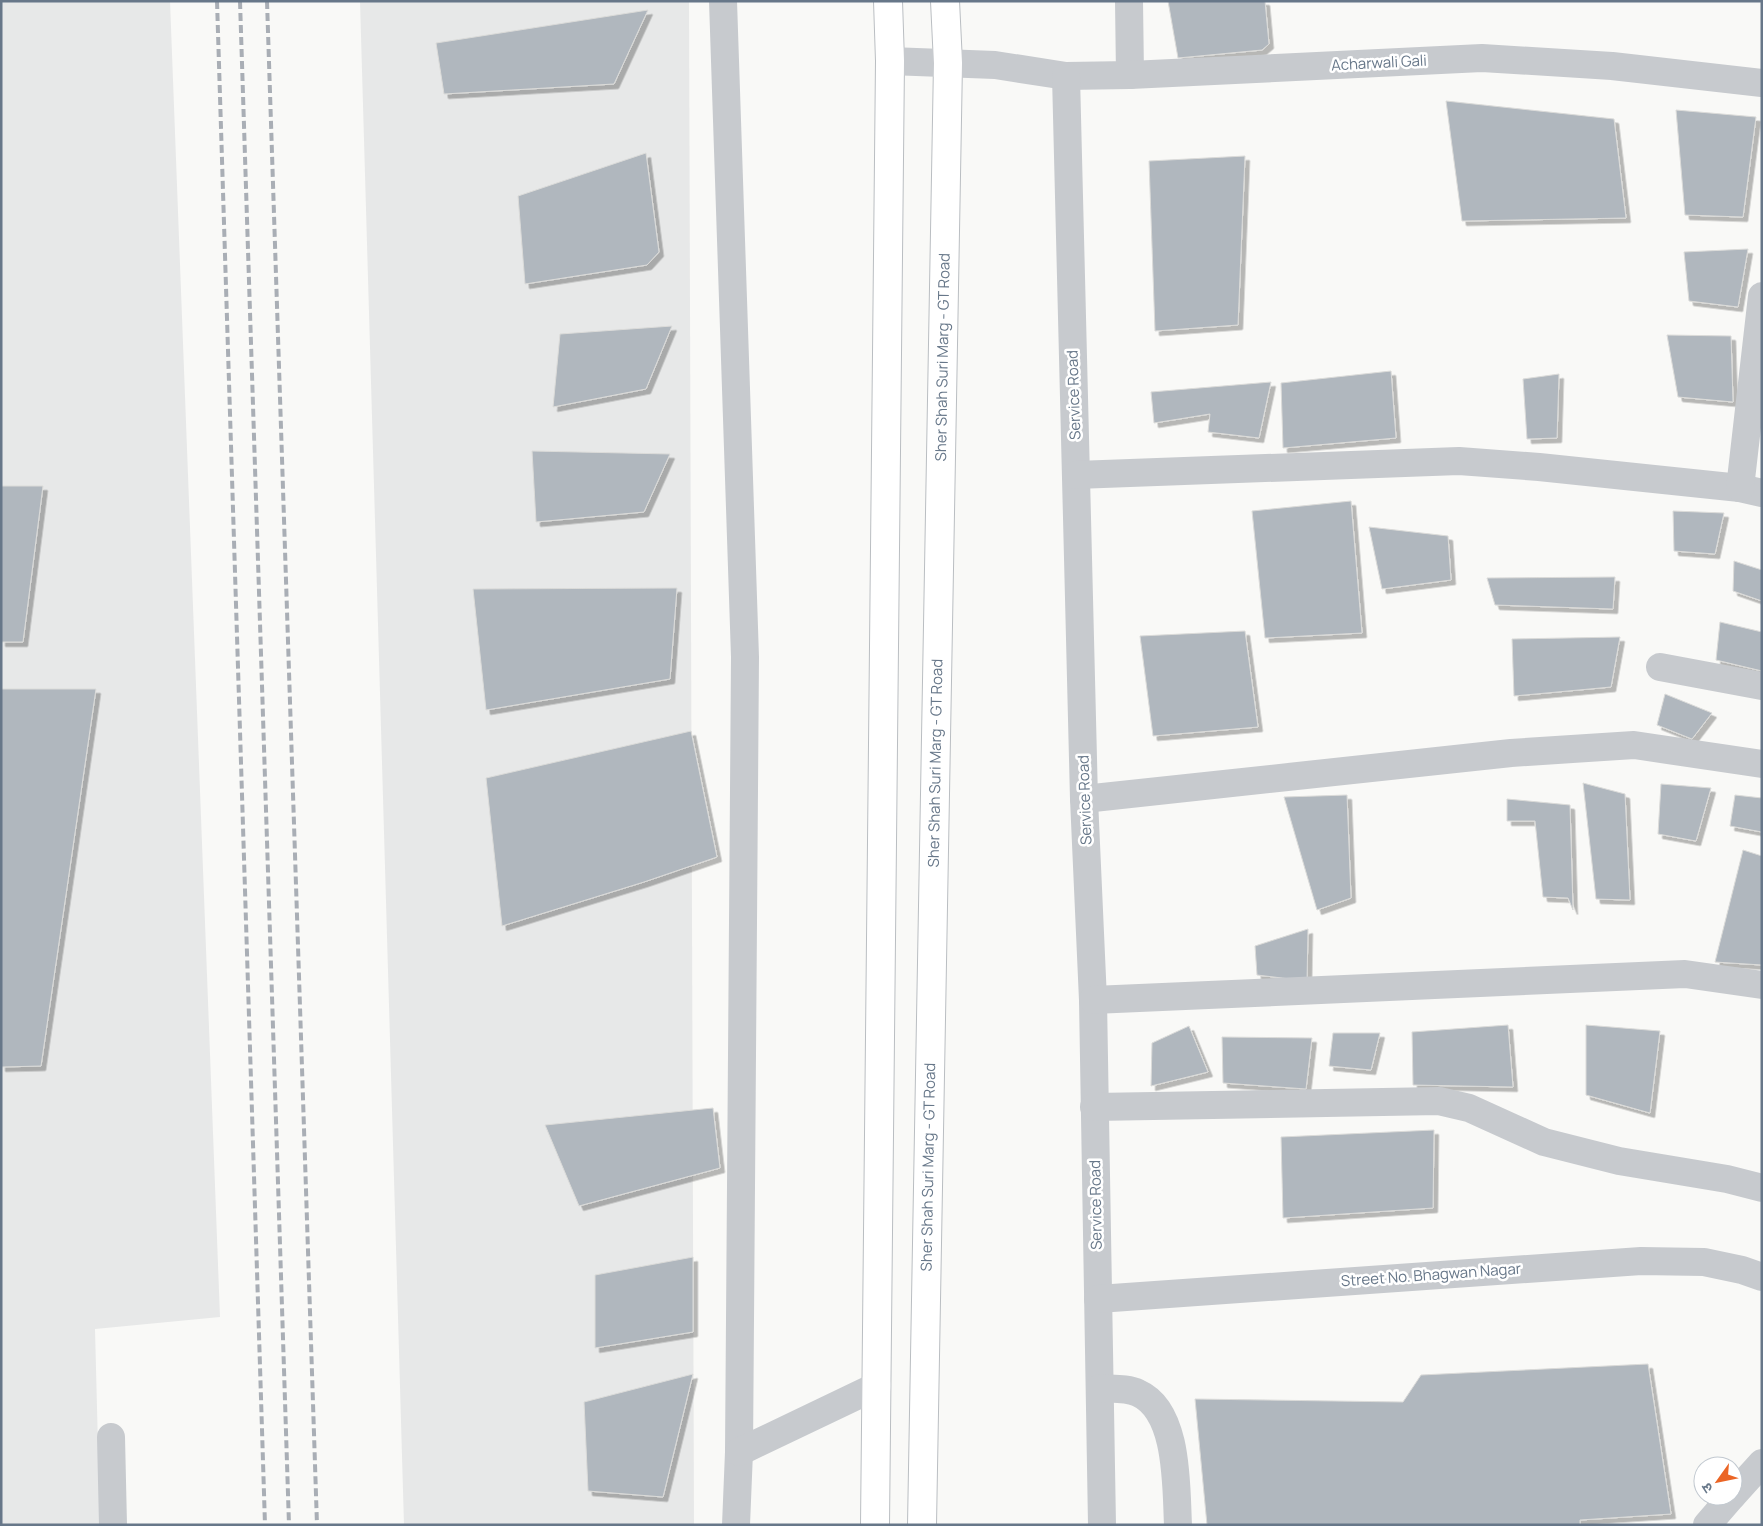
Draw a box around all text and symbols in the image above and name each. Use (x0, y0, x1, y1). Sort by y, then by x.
street label: Acharwali Gali (1331, 50, 1427, 75)
street label: Sher Shah Suri Marg - GT Road (930, 253, 955, 462)
street label: Service Road (1061, 350, 1086, 440)
street label: Sher Shah Suri Marg - GT Road (923, 659, 947, 868)
street label: Service Road (1072, 755, 1097, 845)
street label: Sher Shah Suri Marg - GT Road (916, 1063, 940, 1271)
street label: Service Road (1084, 1160, 1107, 1250)
street label: Street No. Bhagwan Nagar (1340, 1258, 1522, 1291)
north arrow (1693, 1456, 1743, 1506)
text: उ (1696, 1479, 1717, 1497)

